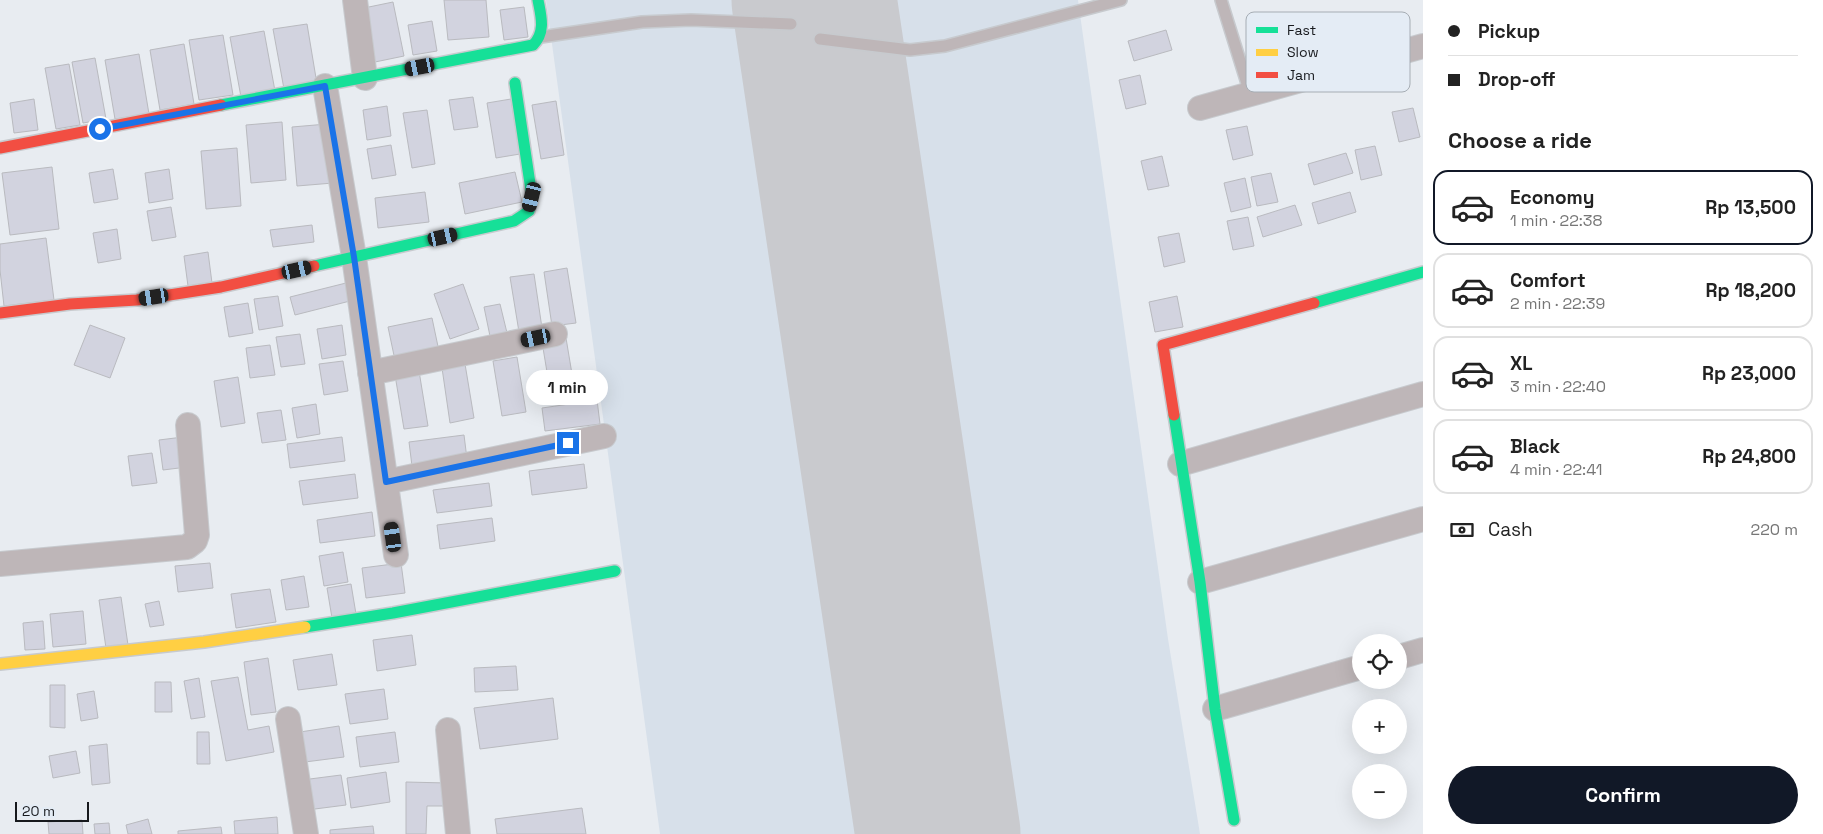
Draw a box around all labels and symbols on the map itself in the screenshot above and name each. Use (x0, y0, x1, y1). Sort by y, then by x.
legend (1246, 12, 1410, 92)
text: Fast (1287, 21, 1316, 39)
text: Slow (1287, 43, 1319, 61)
car (403, 57, 436, 77)
text: Jam (1287, 66, 1315, 84)
route start (89, 118, 111, 140)
car (521, 181, 542, 213)
car (426, 226, 459, 248)
car (280, 259, 313, 281)
car (138, 287, 169, 307)
car (519, 328, 552, 348)
callout: 1 min (527, 370, 609, 406)
route end (557, 432, 579, 454)
car (383, 521, 402, 553)
scale bar (15, 799, 89, 822)

